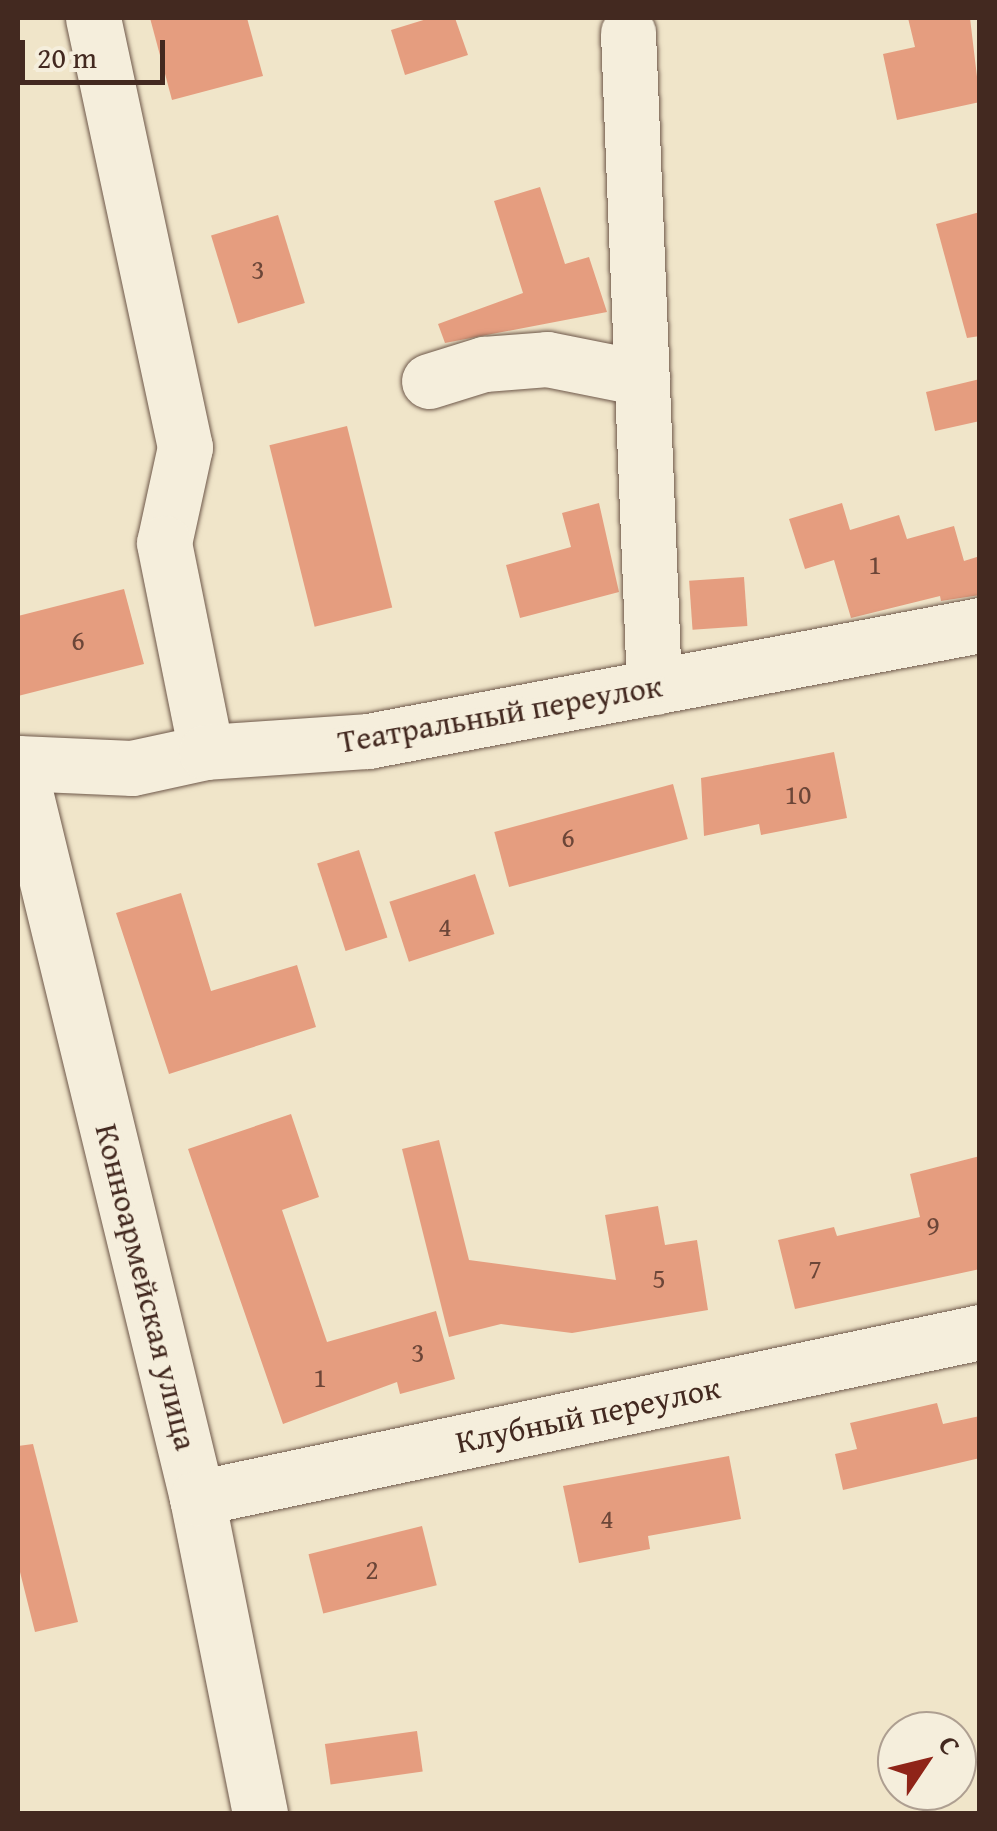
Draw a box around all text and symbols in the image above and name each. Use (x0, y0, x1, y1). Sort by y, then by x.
scale bar (25, 20, 170, 82)
text: 20 m (37, 35, 97, 79)
house number: 3 (251, 252, 265, 286)
house number: 1 (868, 547, 882, 581)
house number: 6 (71, 623, 85, 657)
street label: Театральный переулок (335, 667, 665, 761)
house number: 10 (785, 777, 811, 811)
house number: 6 (561, 820, 575, 854)
house number: 4 (438, 909, 452, 943)
street label: Конноармейская улица (87, 1120, 205, 1454)
house number: 9 (926, 1208, 940, 1242)
house number: 7 (808, 1251, 822, 1285)
house number: 5 (652, 1261, 666, 1295)
house number: 3 (411, 1335, 425, 1369)
house number: 1 (313, 1360, 327, 1394)
street label: Клубный переулок (452, 1368, 724, 1462)
house number: 4 (600, 1501, 614, 1535)
house number: 2 (365, 1552, 379, 1586)
north arrow (877, 1711, 977, 1811)
text: С (929, 1726, 972, 1763)

